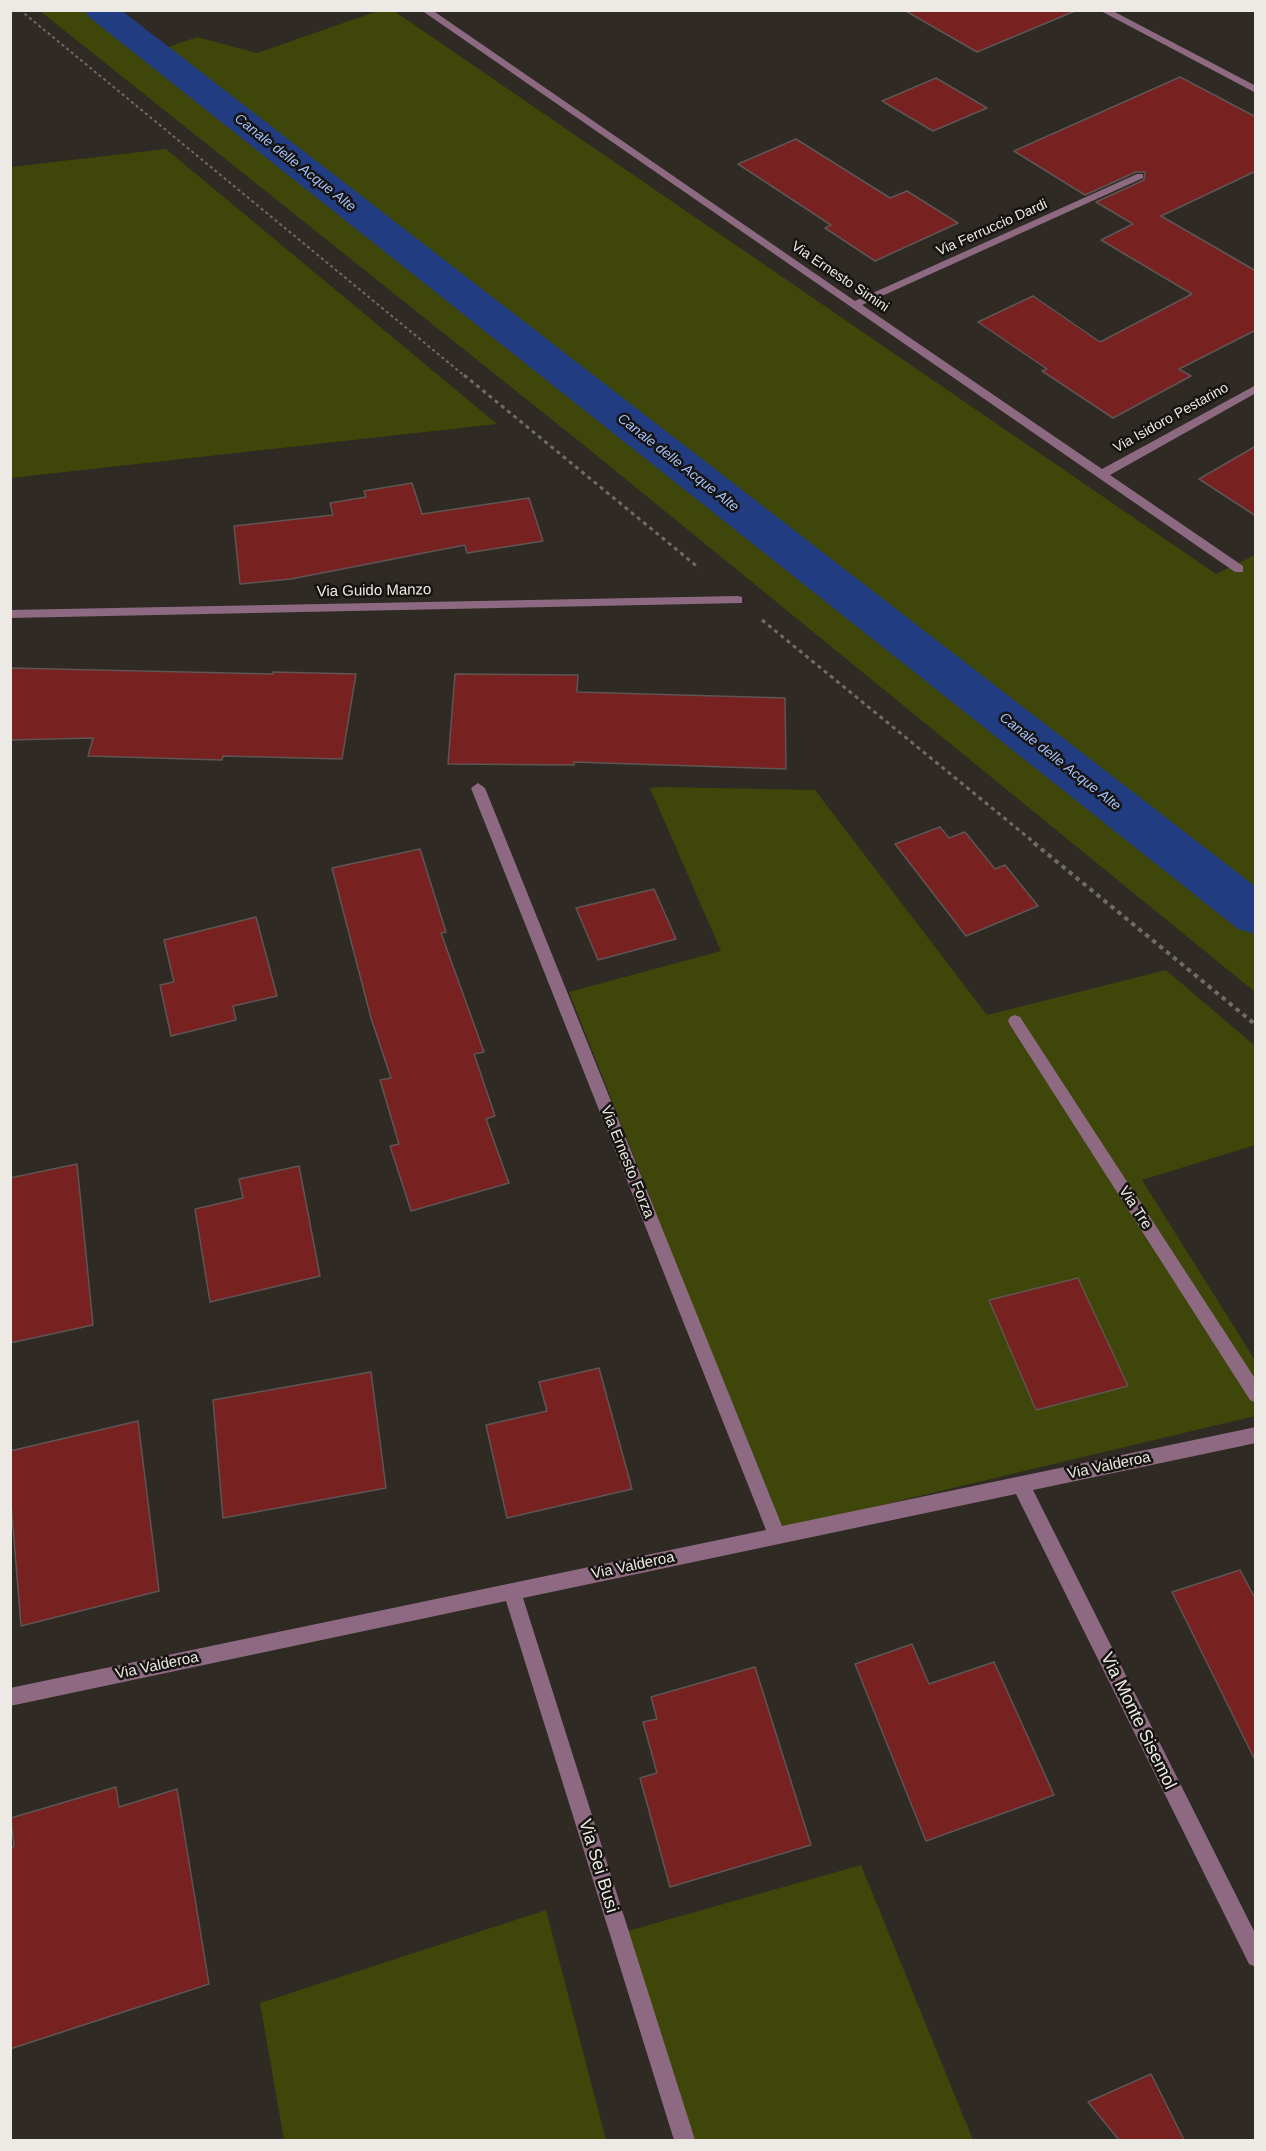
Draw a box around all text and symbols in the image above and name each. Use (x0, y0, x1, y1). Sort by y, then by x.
water label: Canale delle Acque Alte (231, 110, 359, 216)
street label: Via Ferruccio Dardi (934, 196, 1050, 260)
street label: Via Ernesto Simini (788, 238, 892, 316)
street label: Via Isidoro Pestarino (1111, 379, 1231, 457)
water label: Canale delle Acque Alte (614, 410, 742, 516)
street label: Via Guido Manzo (316, 581, 432, 601)
water label: Canale delle Acque Alte (996, 709, 1124, 815)
street label: Via Ernesto Forza (596, 1103, 658, 1221)
street label: Via Tre (1115, 1183, 1155, 1233)
street label: Via Valderoa (1066, 1448, 1152, 1484)
street label: Via Valderoa (590, 1548, 676, 1584)
street label: Via Valderoa (114, 1648, 200, 1684)
street label: Via Monte Sisemol (1095, 1649, 1181, 1793)
street label: Via Sei Busi (574, 1817, 622, 1915)

